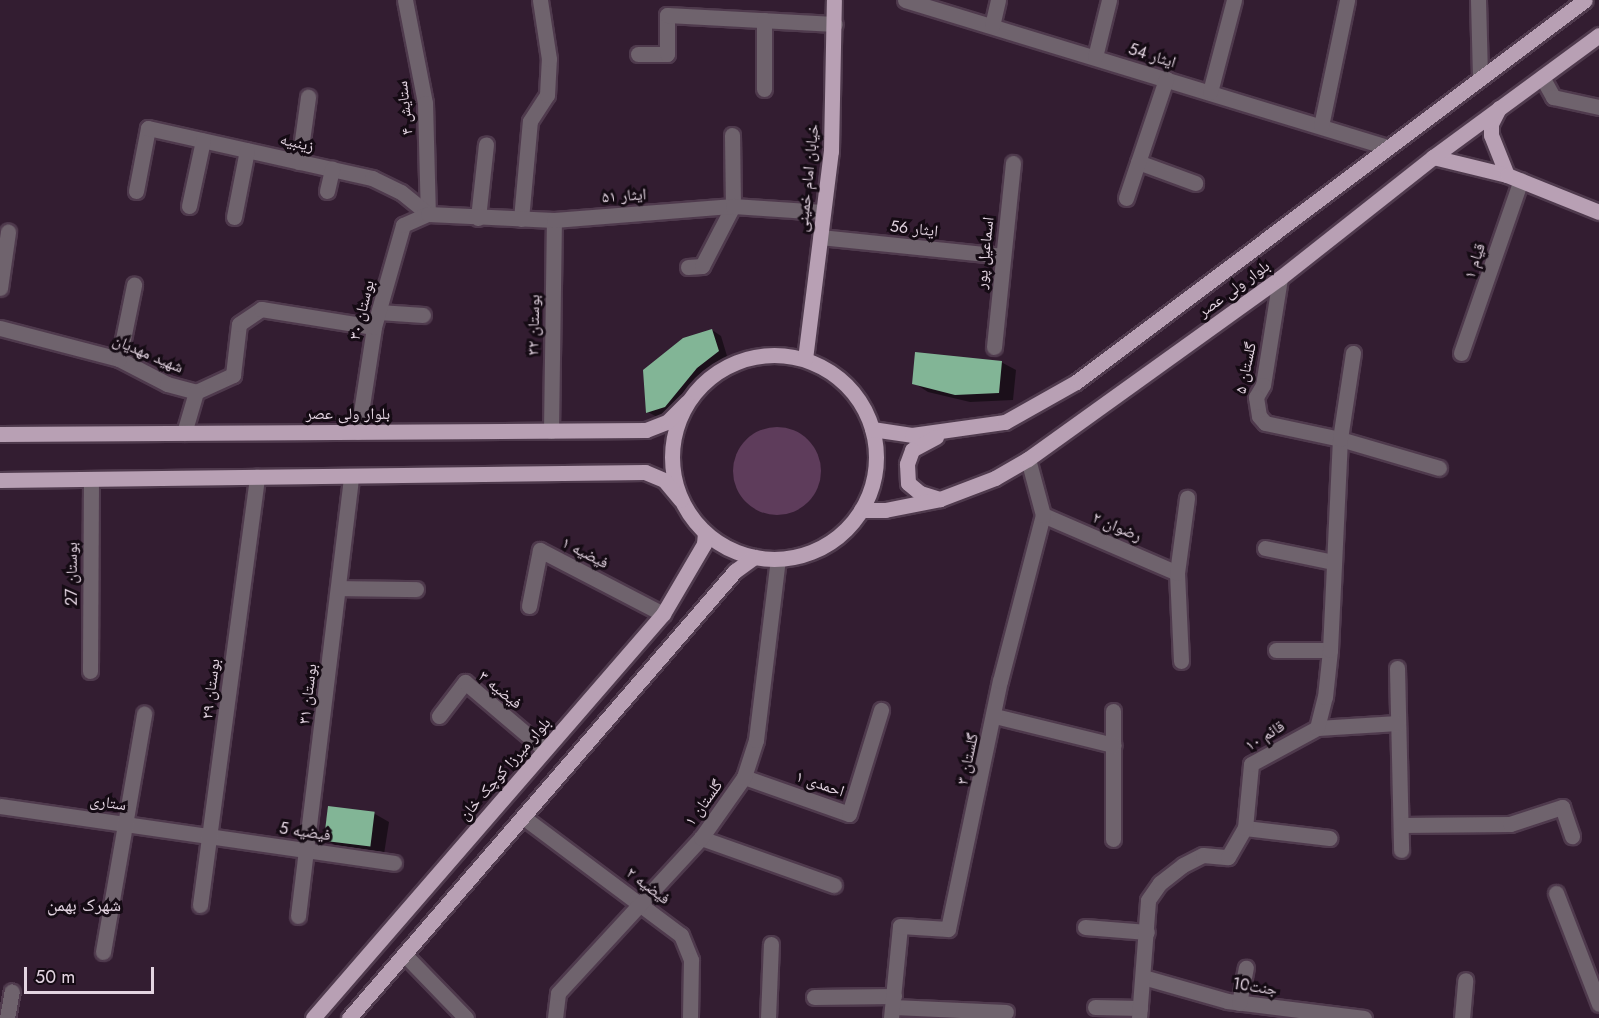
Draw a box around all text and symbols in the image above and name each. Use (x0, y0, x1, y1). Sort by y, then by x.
street label: ایثار 54 (1126, 40, 1178, 72)
street label: ستایش ۴ (393, 80, 417, 136)
street label: خیابان امام خمینی (793, 123, 823, 233)
street label: زینبیه (278, 130, 316, 156)
street label: ایثار ۵۱ (601, 185, 647, 207)
street label: اسماعیل پور (972, 216, 998, 290)
street label: ایثار 56 (889, 217, 939, 241)
street label: قیام ۱ (1460, 241, 1490, 281)
street label: بلوار ولی عصر (1194, 256, 1274, 322)
street label: بوستان ۳۰ (345, 278, 379, 342)
street label: بوستان ۳۲ (524, 294, 544, 356)
street label: شهید مهدیان (110, 331, 186, 377)
street label: گلستان ۵ (1231, 340, 1261, 396)
street label: بلوار ولی عصر (306, 404, 390, 424)
street label: رضوان ۲ (1090, 508, 1144, 546)
street label: فیضیه ۱ (558, 533, 612, 573)
street label: بوستان 27 (62, 542, 82, 606)
street label: بوستان ۲۹ (198, 658, 224, 720)
street label: بوستان ۳۱ (295, 663, 321, 725)
street label: فیضیه ۳ (475, 667, 525, 713)
street label: بلوار میرزا کوچک خان (455, 714, 555, 824)
street label: قائم ۱۰ (1242, 717, 1288, 755)
street label: گلستان ۳ (953, 731, 983, 787)
street label: احمدی ۱ (793, 767, 847, 801)
street label: گلستان ۱ (681, 776, 727, 830)
street label: ستاری (89, 791, 127, 815)
street label: فیضیه 5 (278, 819, 332, 845)
street label: فیضیه ۲ (622, 863, 674, 909)
district label: شهرک بهمن (47, 894, 121, 916)
scale bar (27, 955, 158, 993)
text: 50 m (35, 964, 75, 990)
street label: جنت10 (1232, 974, 1278, 1000)

